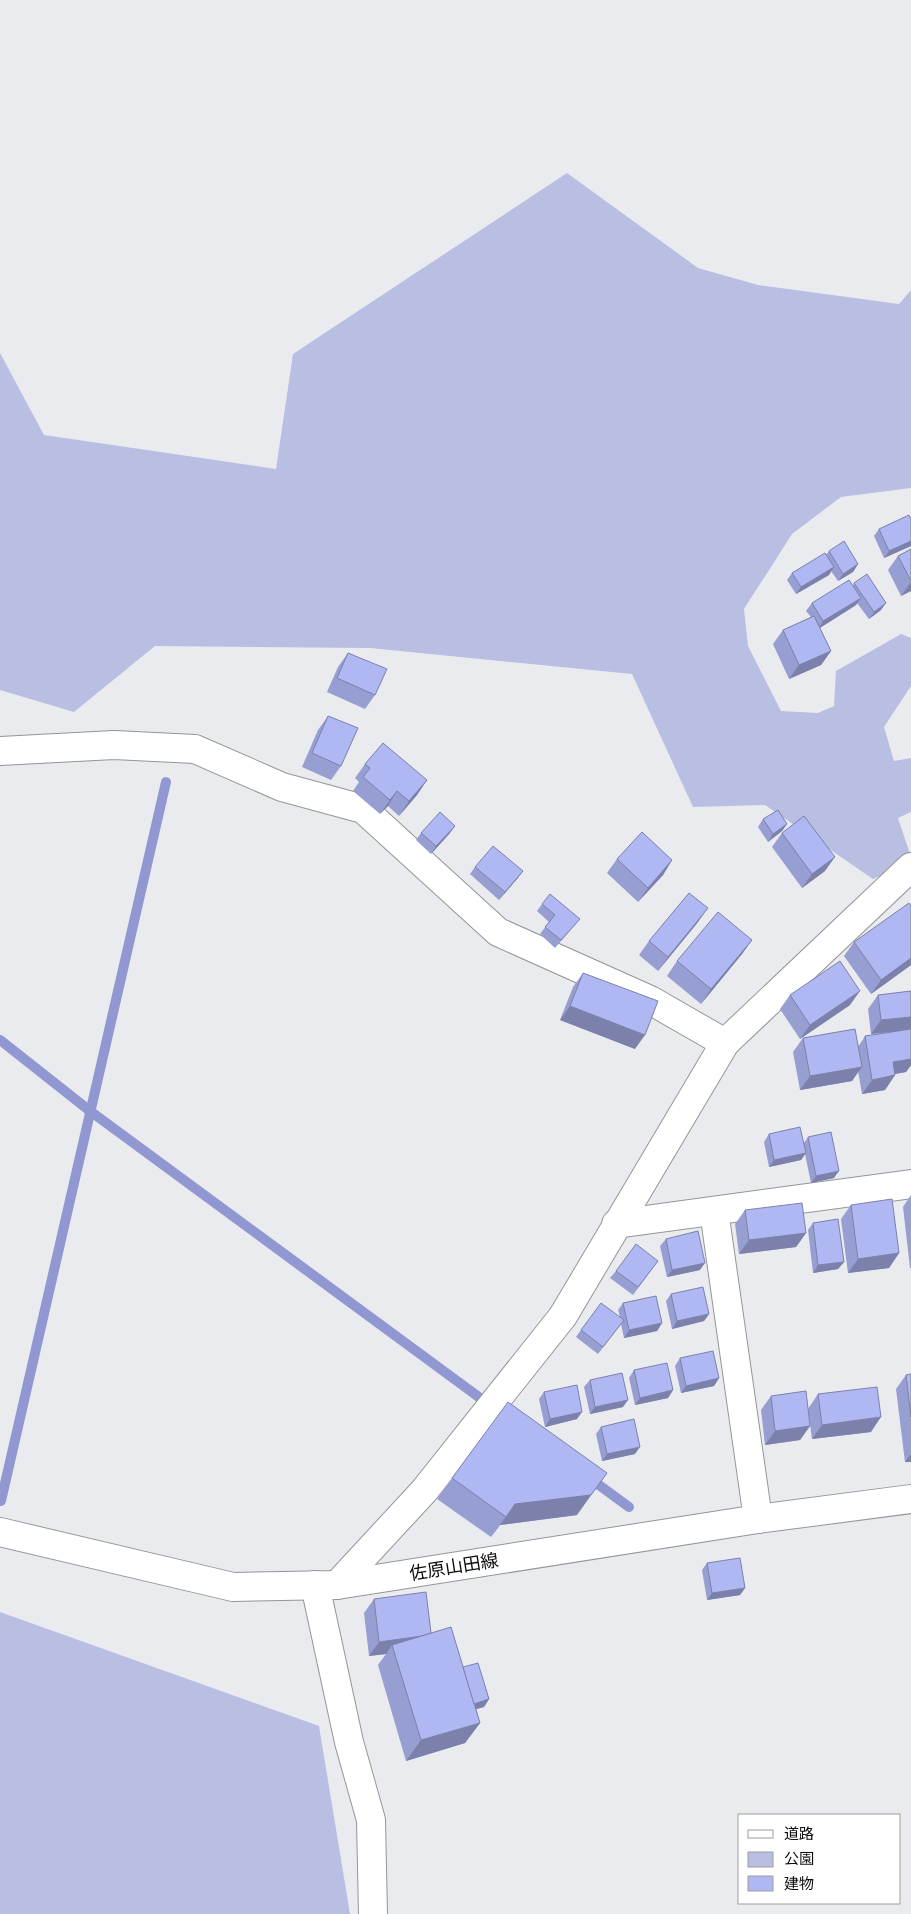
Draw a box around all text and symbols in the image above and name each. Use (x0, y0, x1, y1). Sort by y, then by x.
street label: 佐原山田線 (408, 1549, 500, 1585)
legend (738, 1814, 901, 1904)
text: 道路 (784, 1825, 814, 1843)
text: 公園 (784, 1850, 814, 1868)
text: 建物 (784, 1875, 814, 1893)

